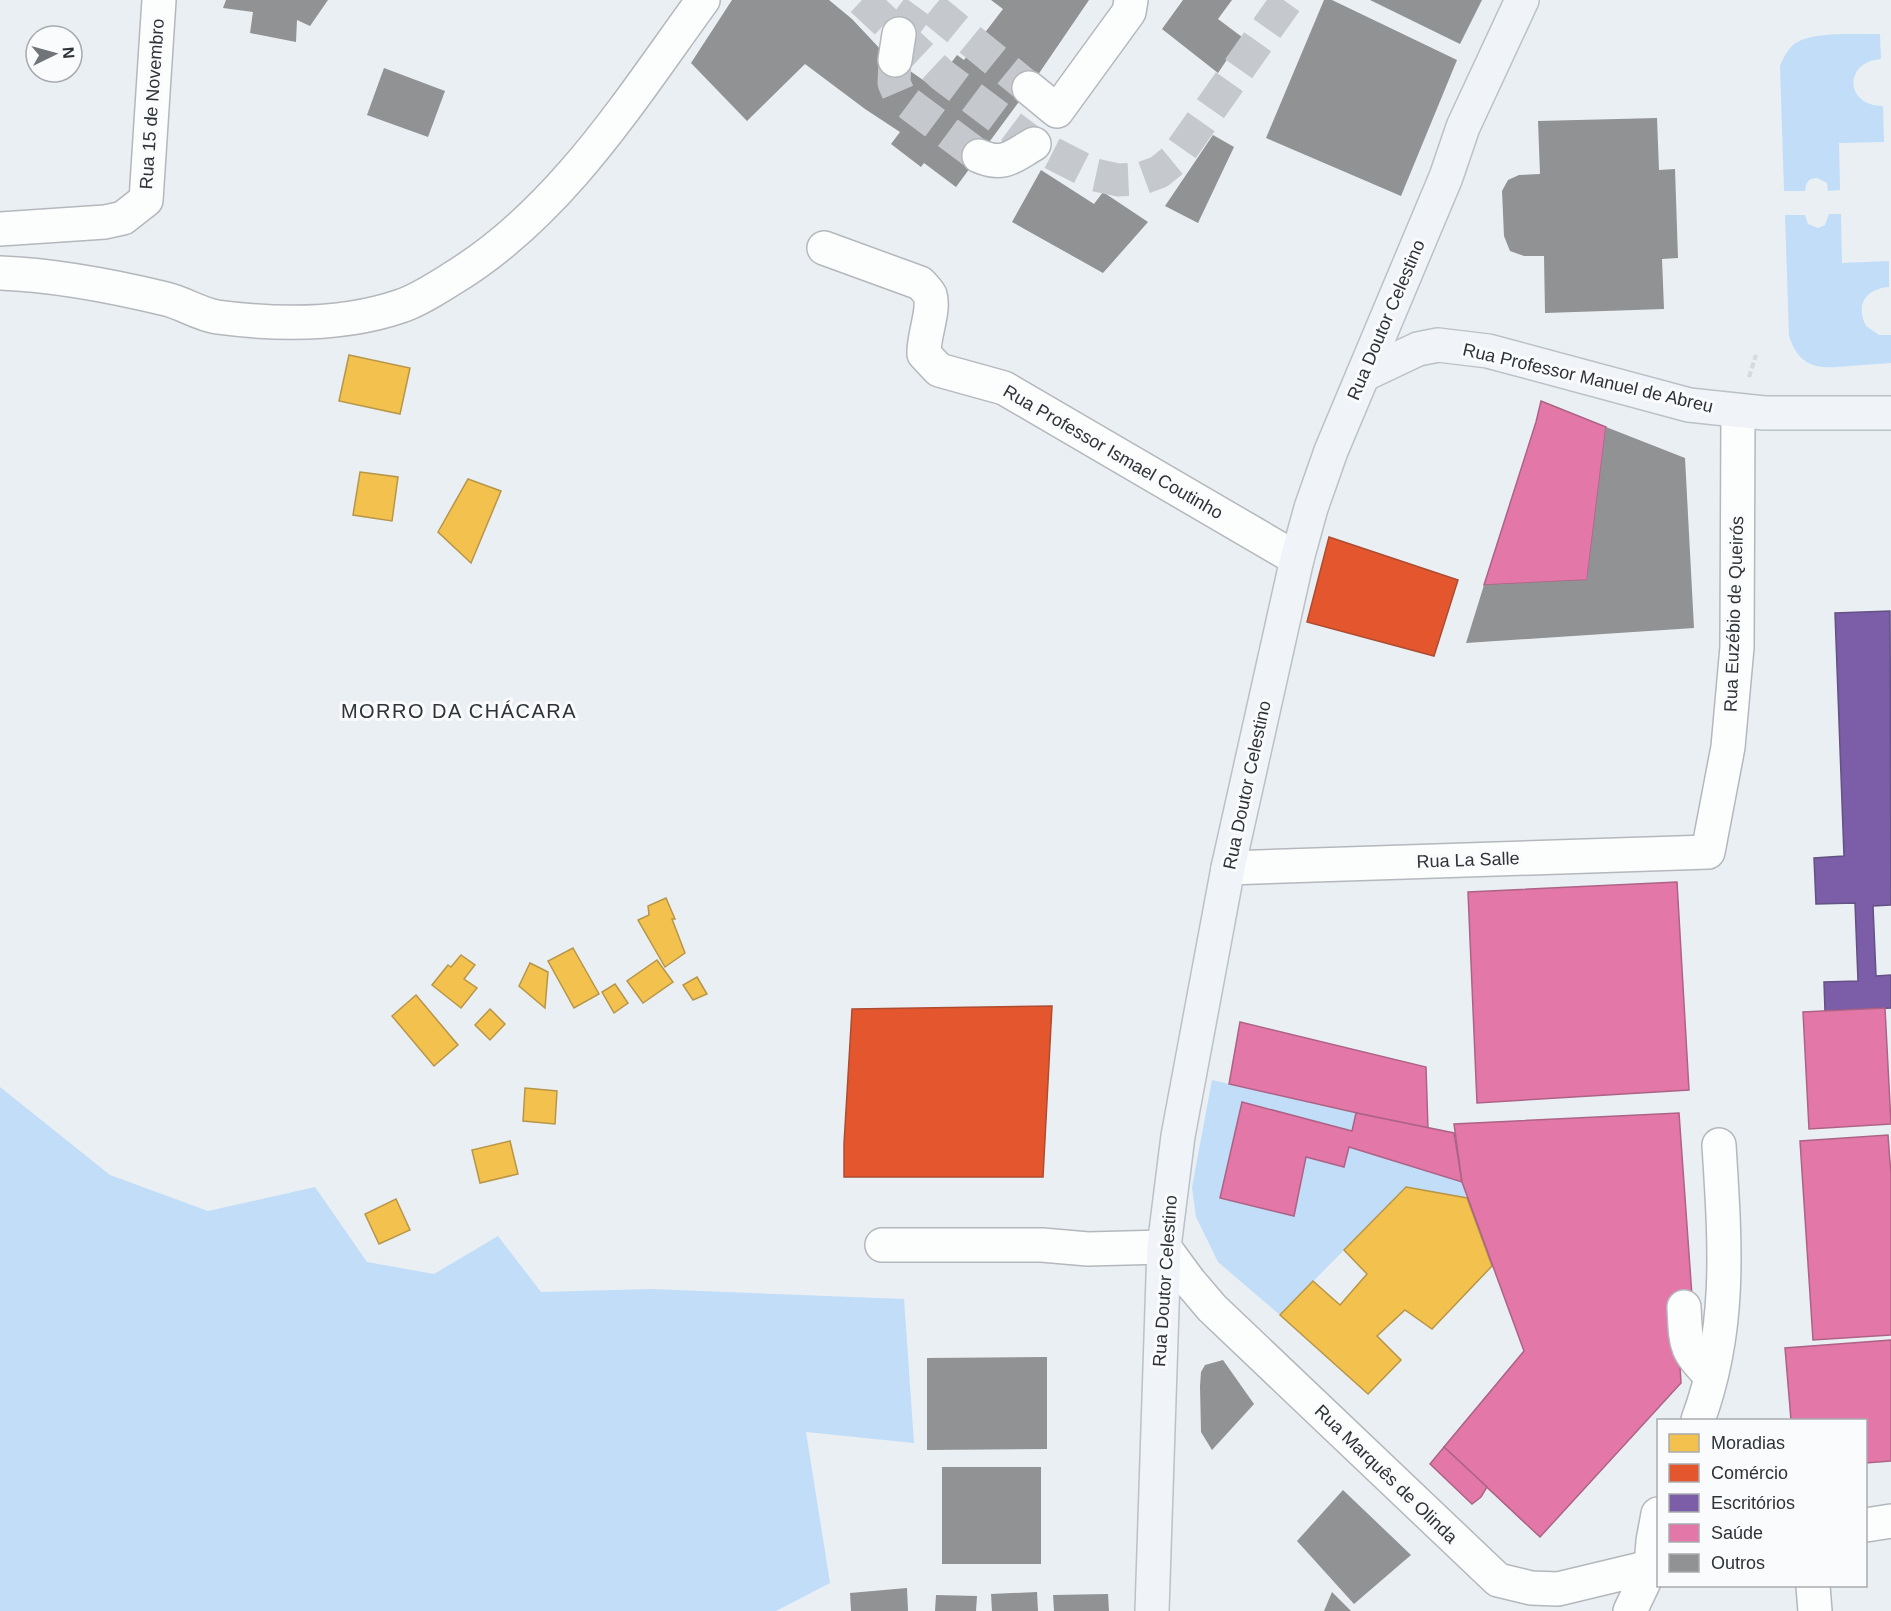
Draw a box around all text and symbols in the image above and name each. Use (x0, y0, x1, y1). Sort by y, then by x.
street label: Rua 15 de Novembro (136, 18, 168, 190)
north arrow (24, 24, 84, 84)
text: N (59, 46, 77, 59)
street label: Rua Doutor Celestino (1343, 237, 1429, 403)
street label: Rua Professor Manuel de Abreu (1461, 339, 1715, 417)
street label: Rua Professor Ismael Coutinho (1000, 381, 1226, 523)
street label: Rua Euzébio de Queirós (1721, 516, 1747, 712)
street label: Rua Doutor Celestino (1219, 699, 1275, 871)
district label: MORRO DA CHÁCARA (341, 700, 577, 722)
street label: Rua La Salle (1416, 848, 1520, 872)
street label: Rua Doutor Celestino (1149, 1194, 1181, 1368)
street label: Rua Marquês de Olinda (1311, 1401, 1462, 1548)
legend (1657, 1419, 1867, 1587)
text: Moradias (1711, 1433, 1785, 1453)
text: Comércio (1711, 1463, 1788, 1483)
text: Escritórios (1711, 1493, 1795, 1513)
text: Saúde (1711, 1523, 1763, 1543)
text: Outros (1711, 1553, 1765, 1573)

